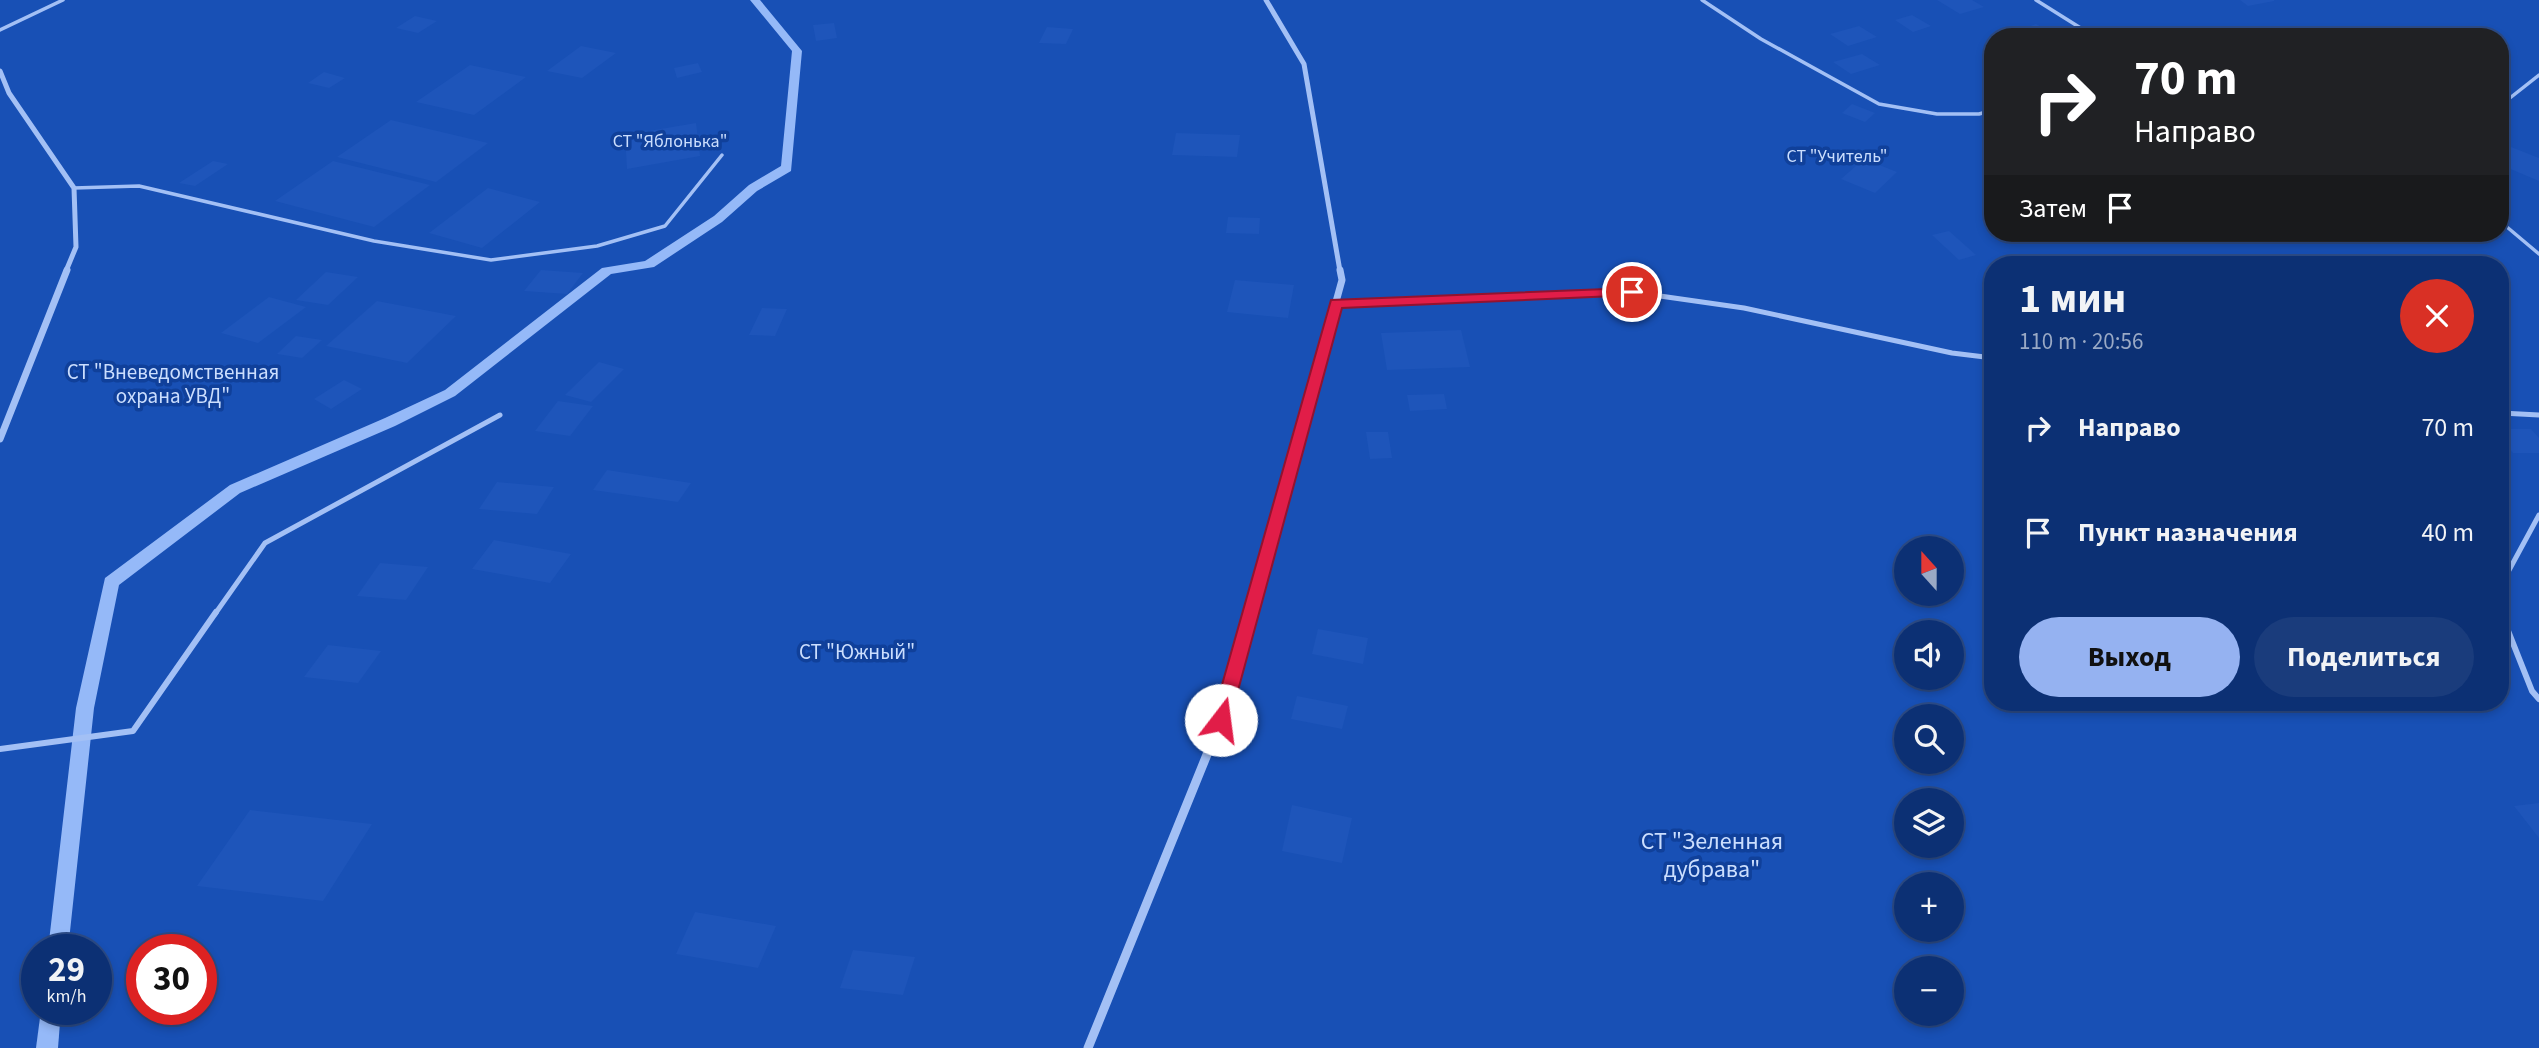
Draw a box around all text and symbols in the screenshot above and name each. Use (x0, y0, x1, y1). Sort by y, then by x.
text: 70 m (2134, 44, 2238, 114)
icon: right (2019, 56, 2110, 147)
text: Направо (2134, 109, 2256, 155)
park label: СТ "Яблонька" (613, 129, 727, 154)
park label: СТ "Учитель" (1787, 144, 1887, 169)
icon: arrive (2101, 189, 2139, 227)
text: Затем (2019, 190, 2087, 227)
pin (1602, 262, 1662, 322)
text: 1 мин (2019, 269, 2126, 329)
icon: arrive (1613, 273, 1651, 311)
button: close (2400, 279, 2474, 353)
text: 110 m · 20:56 (2019, 325, 2143, 358)
park label: СТ "Вневедомственная охрана УВД" (67, 357, 279, 411)
icon: right (2019, 409, 2057, 447)
text: Направо (2078, 409, 2181, 446)
text: 70 m (2421, 409, 2474, 446)
icon: arrive (2019, 514, 2057, 552)
text: Пункт назначения (2078, 514, 2298, 551)
text: 40 m (2421, 514, 2474, 551)
north arrow (1894, 536, 1964, 606)
map controls (1894, 536, 1964, 1026)
button: Выход (2019, 617, 2240, 697)
button: Поделиться (2254, 617, 2474, 697)
button: sound (1894, 620, 1964, 690)
park label: СТ "Южный" (799, 637, 915, 667)
position arrow (1184, 683, 1258, 757)
button: search (1894, 704, 1964, 774)
button: layers (1894, 788, 1964, 858)
park label: СТ "Зеленная дубрава" (1641, 824, 1783, 887)
button: + (1894, 872, 1964, 942)
speed limit sign: 30 (126, 934, 217, 1025)
text: 29 (48, 945, 85, 995)
button: − (1894, 956, 1964, 1026)
text: km/h (47, 984, 86, 1009)

